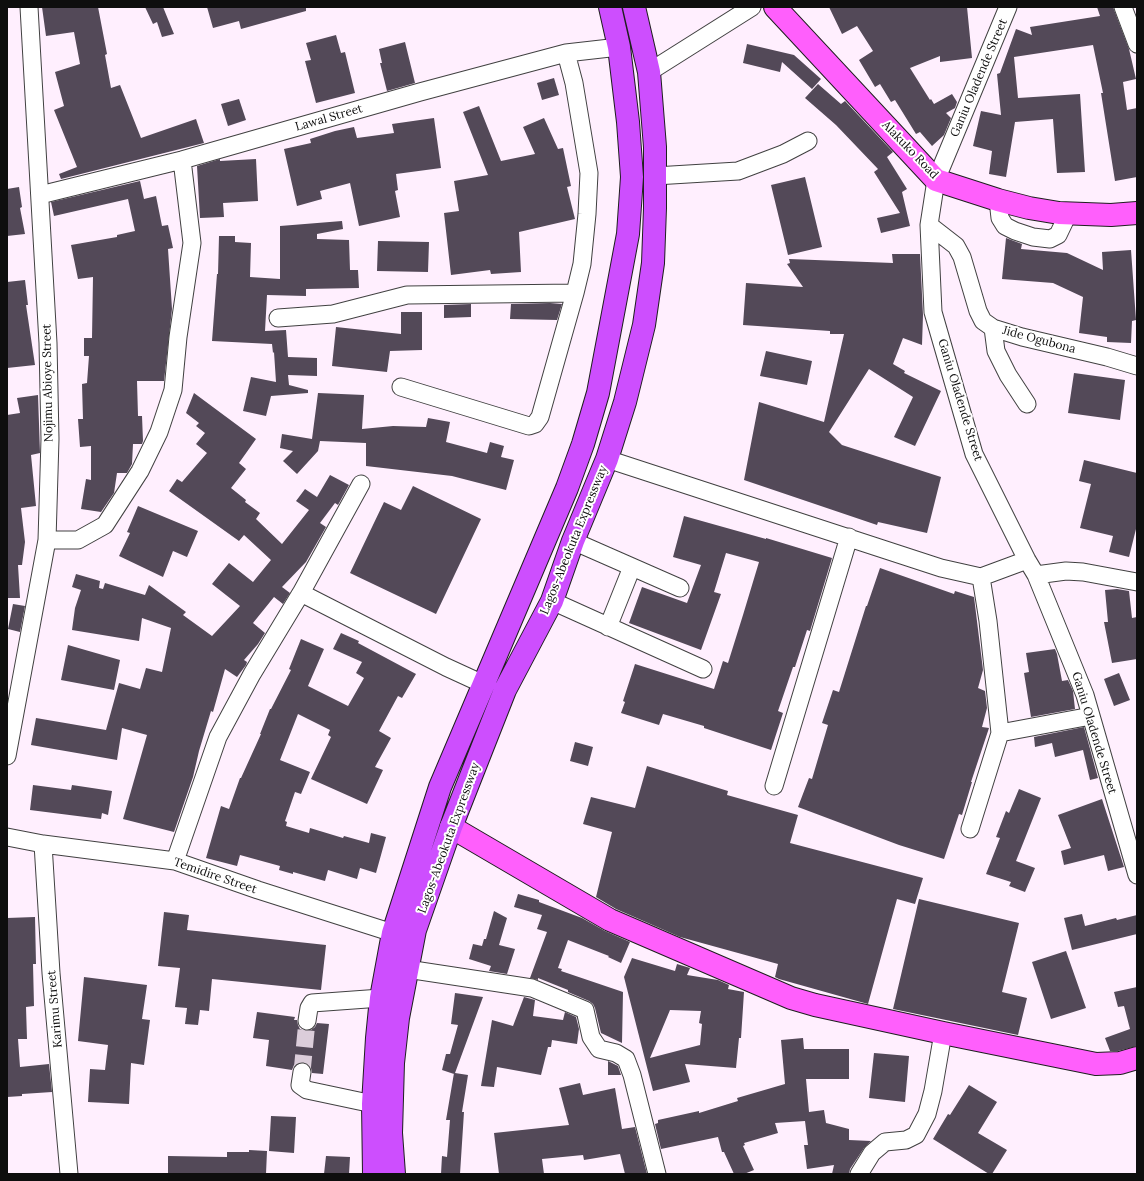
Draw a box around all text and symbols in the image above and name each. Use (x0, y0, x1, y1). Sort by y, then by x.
street label: Ganiu Oladende Street (948, 17, 1010, 139)
street label: Lawal Street (294, 102, 364, 134)
street label: Alakuko Road (879, 118, 941, 182)
street label: Jide Ogubona (1001, 323, 1077, 357)
street label: Nojimu Abioye Street (40, 324, 56, 442)
street label: Ganiu Oladende Street (935, 337, 985, 463)
street label: Lagos-Abeokuta Expressway (537, 463, 611, 617)
street label: Ganiu Oladende Street (1069, 670, 1119, 796)
street label: Lagos-Abeokuta Expressway (415, 761, 483, 915)
street label: Temidire Street (172, 855, 258, 897)
street label: Karimu Street (44, 970, 66, 1048)

